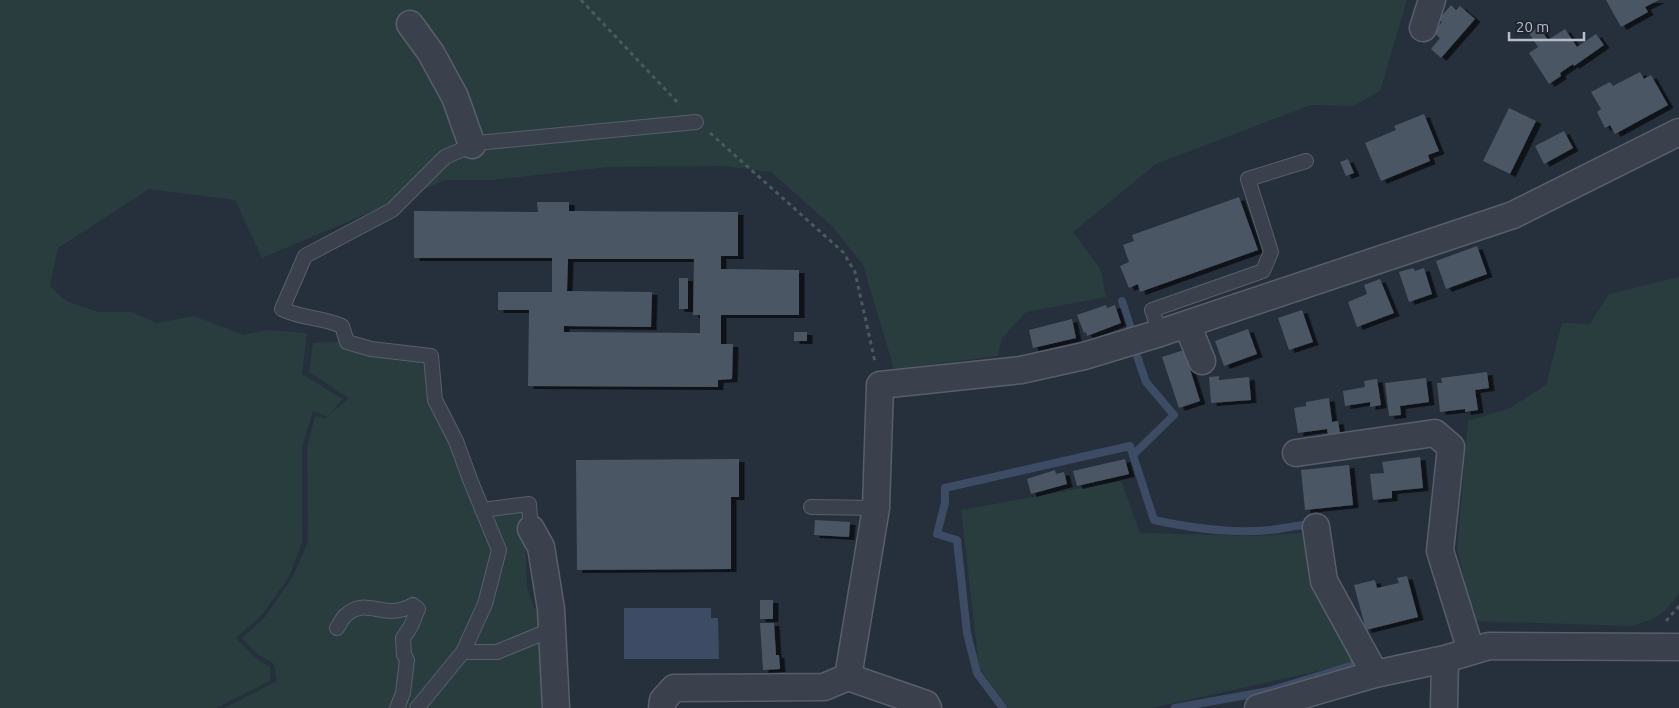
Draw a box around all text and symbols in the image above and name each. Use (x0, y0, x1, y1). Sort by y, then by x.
scale bar (1509, 10, 1584, 42)
text: 20 m (1516, 18, 1549, 35)

